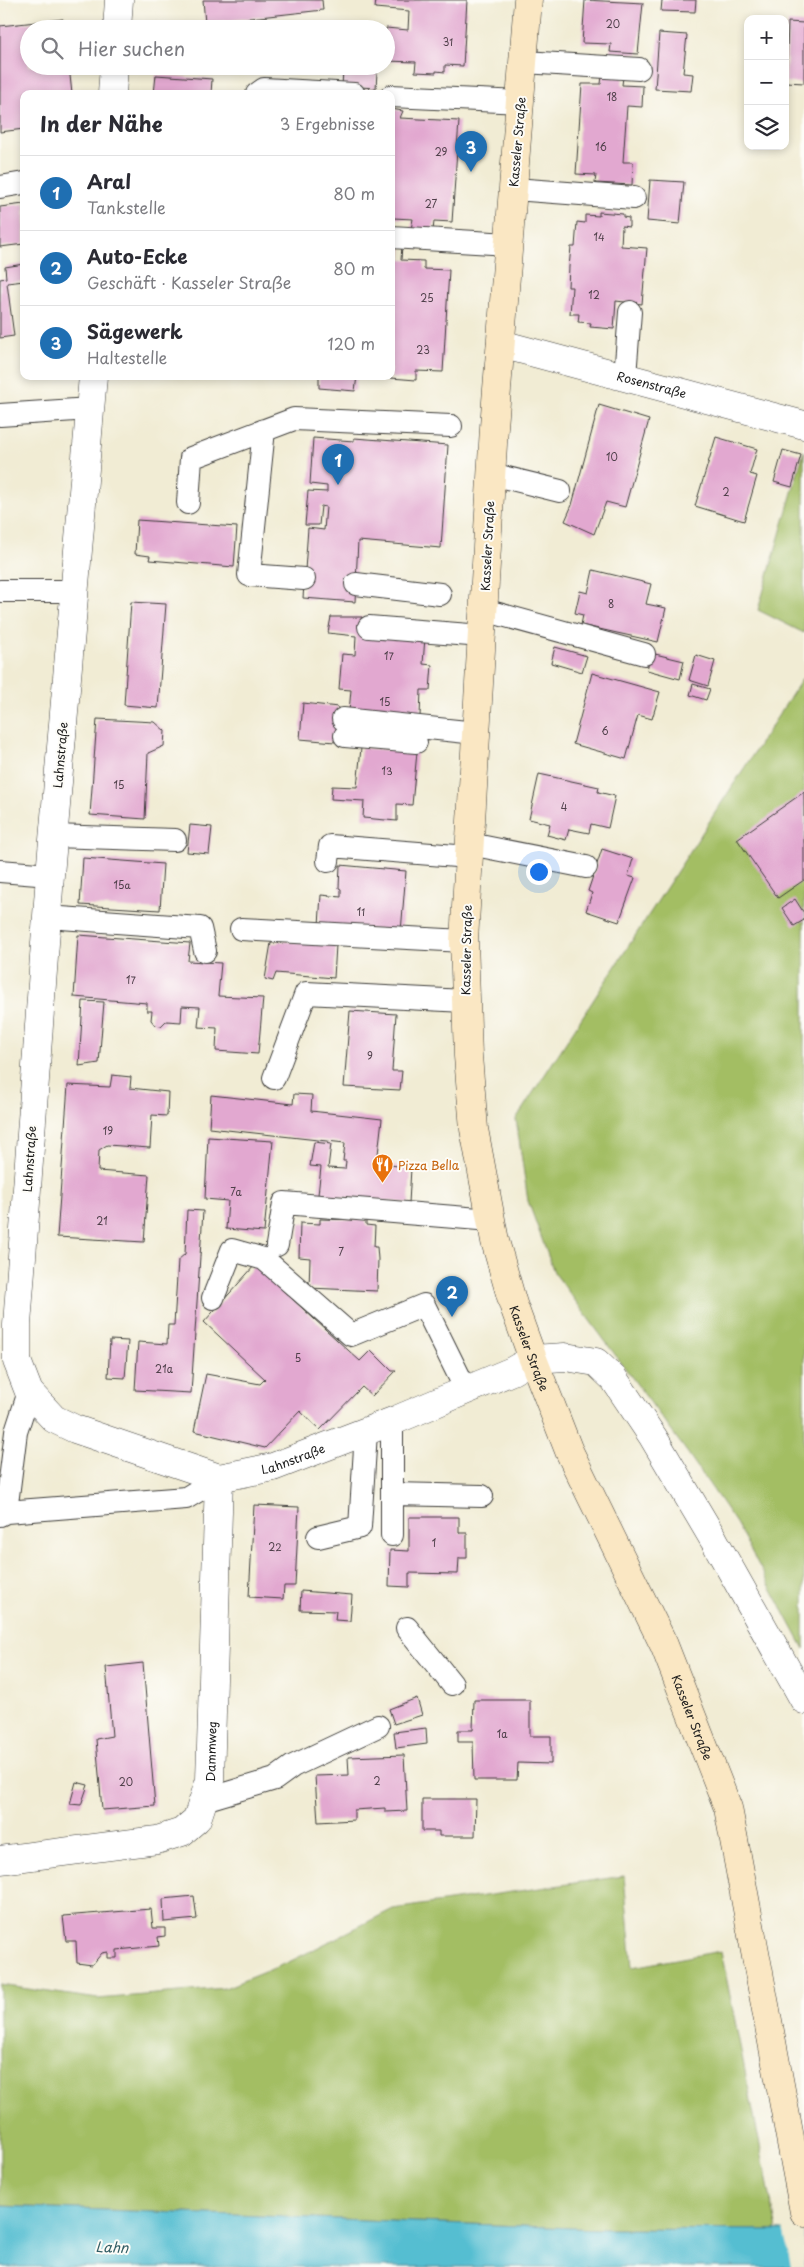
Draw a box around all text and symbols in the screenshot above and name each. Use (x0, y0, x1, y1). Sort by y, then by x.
map controls (744, 15, 789, 150)
button: + (744, 15, 789, 60)
house number: 20 (606, 16, 620, 31)
search box (20, 20, 395, 75)
icon: search (38, 34, 66, 62)
text: Hier suchen (78, 34, 185, 62)
house number: 31 (443, 34, 453, 49)
button: − (744, 60, 789, 105)
house number: 18 (607, 89, 617, 104)
street label: Kasseler Straße (504, 96, 530, 188)
button: layers (744, 105, 789, 150)
text: In der Nähe (40, 107, 162, 139)
text: 3 Ergebnisse (280, 111, 375, 135)
pin: 3 (455, 131, 487, 172)
house number: 16 (595, 139, 607, 154)
house number: 29 (435, 144, 448, 159)
text: Aral (87, 167, 131, 195)
text: 1 (52, 181, 60, 205)
text: 80 m (333, 181, 375, 205)
text: Tankstelle (87, 195, 166, 219)
house number: 27 (425, 196, 438, 211)
house number: 14 (593, 229, 605, 244)
text: Auto-Ecke (87, 242, 188, 270)
text: 2 (50, 256, 62, 280)
text: 80 m (333, 256, 375, 280)
text: Geschäft · Kasseler Straße (87, 270, 291, 294)
house number: 12 (588, 287, 600, 302)
house number: 25 (420, 290, 434, 305)
text: Sägewerk (87, 317, 183, 345)
text: 3 (51, 331, 61, 355)
text: 120 m (328, 331, 375, 355)
house number: 23 (416, 342, 430, 357)
text: Haltestelle (87, 345, 167, 369)
street label: Rosenstraße (615, 366, 689, 402)
pin: 1 (322, 444, 354, 485)
house number: 10 (606, 449, 618, 464)
house number: 2 (722, 484, 730, 499)
street label: Kasseler Straße (476, 501, 498, 591)
house number: 8 (608, 596, 614, 611)
house number: 17 (384, 648, 395, 663)
house number: 15 (380, 694, 390, 709)
street label: Lahnstraße (48, 721, 72, 789)
house number: 6 (601, 723, 609, 738)
house number: 13 (381, 763, 393, 778)
house number: 15 (114, 777, 124, 792)
house number: 4 (561, 799, 568, 814)
your location (526, 859, 552, 885)
house number: 15a (113, 877, 131, 892)
house number: 11 (357, 904, 365, 919)
street label: Kasseler Straße (456, 905, 476, 995)
house number: 17 (126, 972, 137, 987)
house number: 9 (367, 1048, 373, 1063)
house number: 19 (103, 1123, 113, 1138)
street label: Lahnstraße (18, 1125, 40, 1193)
restaurant icon: Pizza Bella (370, 1153, 394, 1184)
place label: Pizza Bella (398, 1156, 460, 1174)
house number: 7a (230, 1184, 242, 1199)
house number: 21 (96, 1213, 108, 1228)
house number: 7 (338, 1244, 344, 1259)
pin: 2 (436, 1276, 468, 1317)
street label: Kasseler Straße (505, 1303, 554, 1394)
house number: 5 (295, 1350, 301, 1365)
house number: 21a (155, 1361, 174, 1376)
street label: Lahnstraße (260, 1439, 327, 1478)
house number: 1 (432, 1535, 436, 1550)
house number: 22 (268, 1539, 282, 1554)
street label: Kasseler Straße (668, 1672, 717, 1763)
street label: Dammweg (201, 1721, 221, 1782)
house number: 1a (497, 1726, 508, 1741)
house number: 2 (373, 1773, 381, 1788)
house number: 20 (119, 1774, 133, 1789)
water label: Lahn (95, 2236, 129, 2258)

